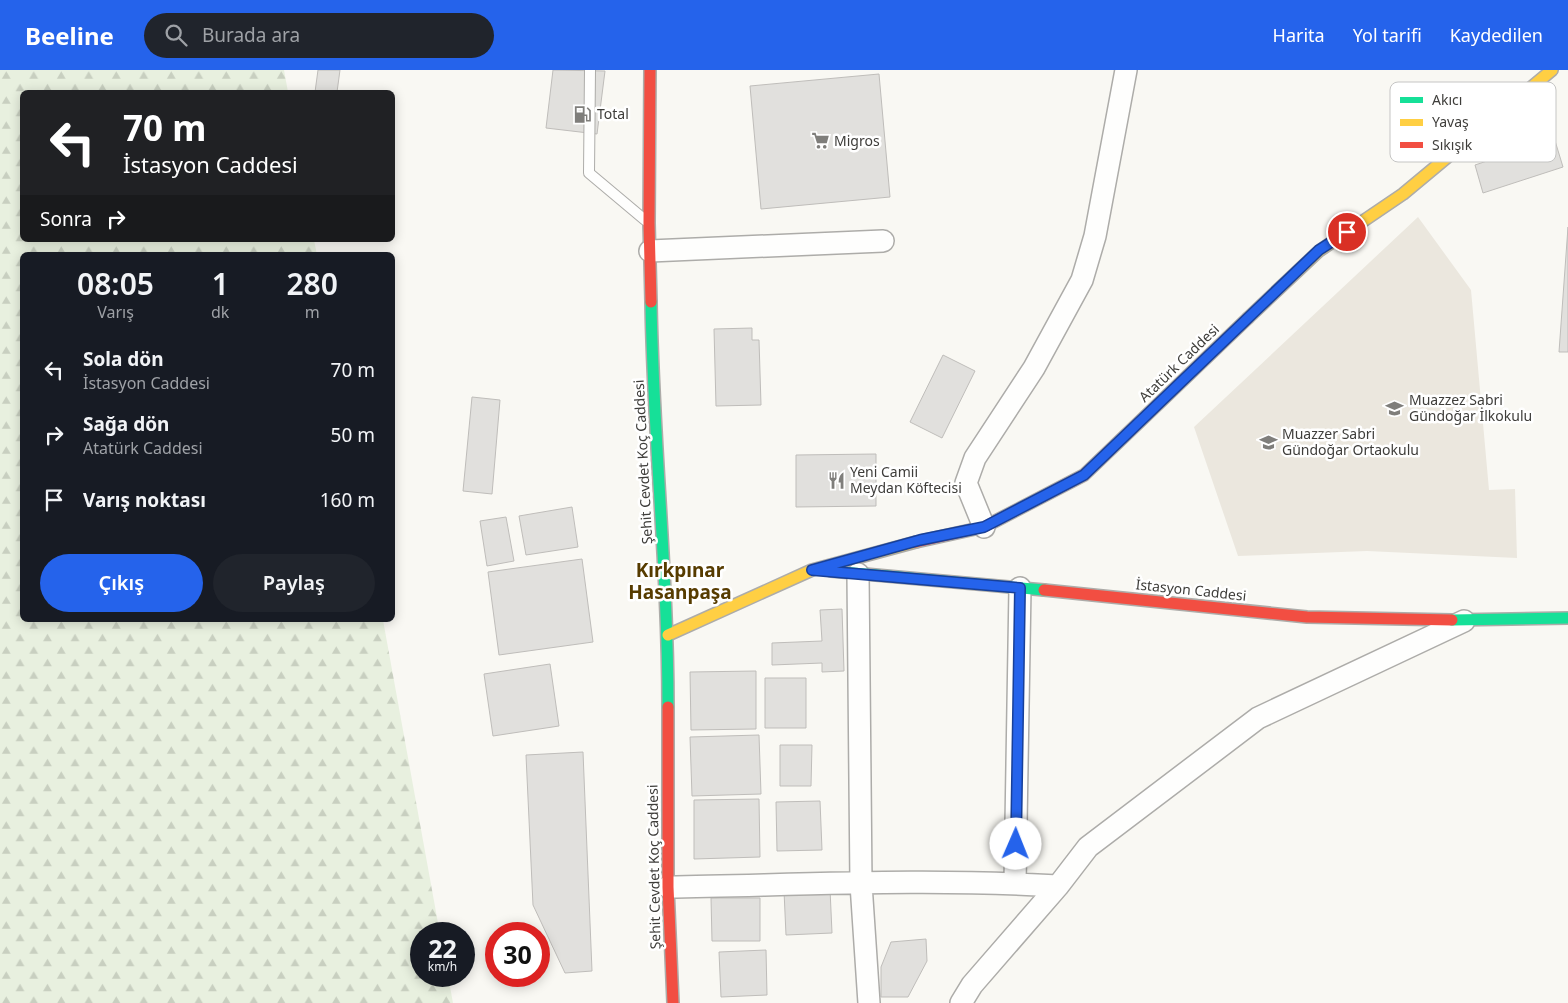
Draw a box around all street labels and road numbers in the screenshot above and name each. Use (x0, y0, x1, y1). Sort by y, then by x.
street label: Atatürk Caddesi (1134, 319, 1223, 406)
street label: Şehit Cevdet Koç Caddesi (629, 379, 656, 545)
street label: İstasyon Caddesi (1135, 574, 1247, 605)
street label: Şehit Cevdet Koç Caddesi (643, 784, 664, 950)

